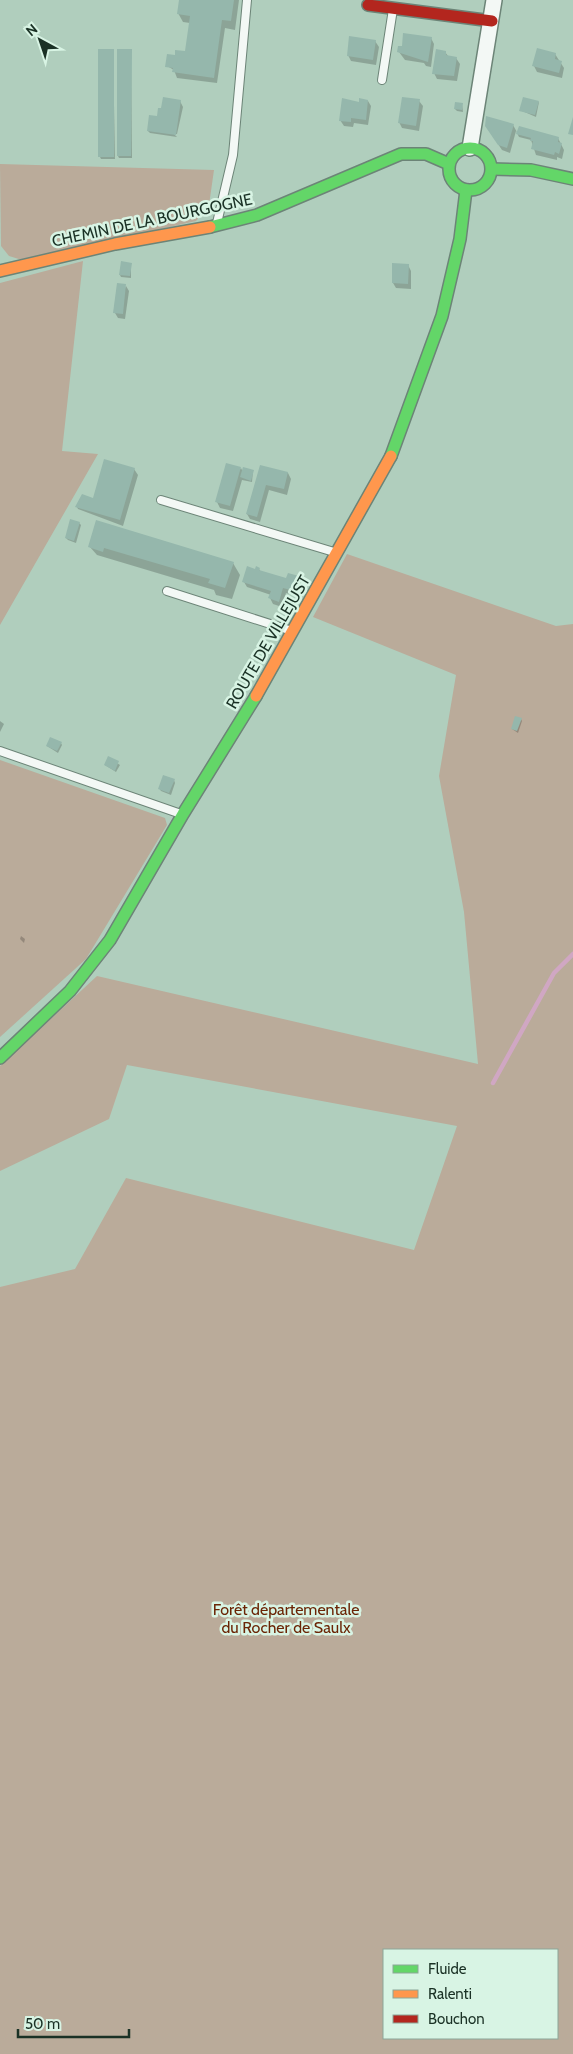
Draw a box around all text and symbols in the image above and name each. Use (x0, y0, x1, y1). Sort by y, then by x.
north arrow (15, 15, 65, 65)
text: N (22, 20, 41, 40)
street label: CHEMIN DE LA BOURGOGNE (50, 189, 254, 251)
street label: ROUTE DE VILLEJUST (222, 572, 314, 712)
park label: Forêt départementale du Rocher de Saulx (213, 1600, 359, 1637)
legend (383, 1949, 558, 2039)
text: Fluide (428, 1960, 467, 1978)
text: Ralenti (428, 1985, 472, 2003)
scale bar (18, 2006, 129, 2038)
text: Bouchon (428, 2010, 485, 2028)
text: 50 m (25, 2015, 60, 2033)

